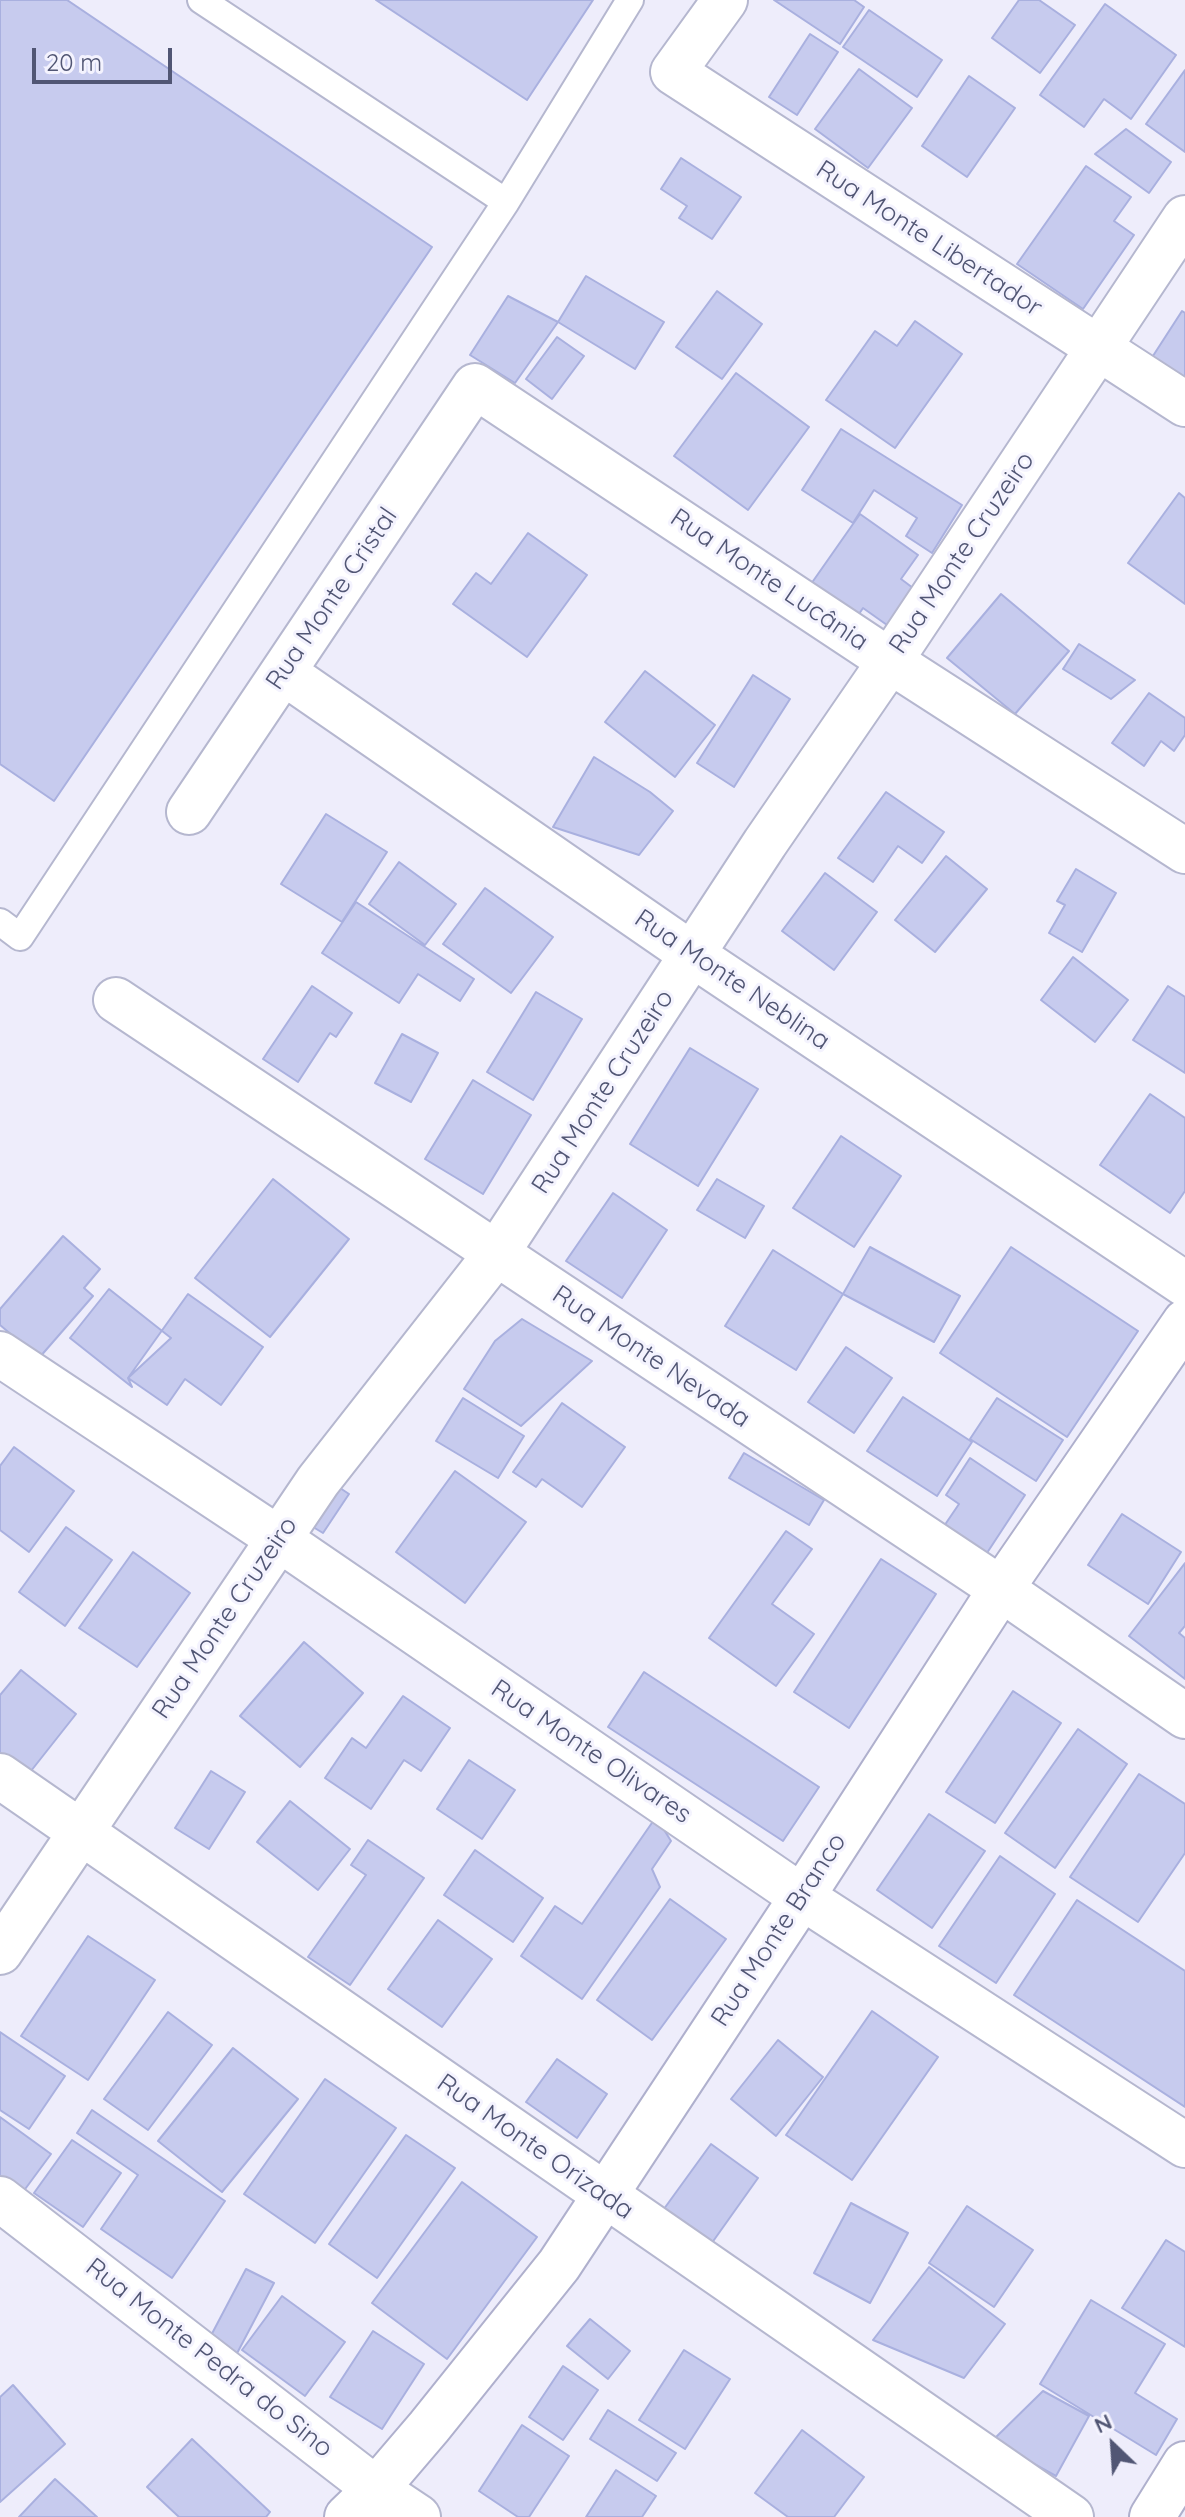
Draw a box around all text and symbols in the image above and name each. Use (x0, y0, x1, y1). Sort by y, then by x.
scale bar (36, 32, 176, 82)
text: 20 m (46, 47, 102, 77)
street label: Rua Monte Libertador (810, 154, 1048, 324)
street label: Rua Monte Cruzeiro (883, 446, 1041, 660)
street label: Rua Monte Cristal (260, 502, 404, 696)
street label: Rua Monte Lucânia (664, 502, 874, 658)
street label: Rua Monte Neblina (628, 903, 836, 1057)
street label: Rua Monte Cruzeiro (525, 984, 681, 1200)
street label: Rua Monte Nevada (546, 1279, 756, 1435)
street label: Rua Monte Cruzeiro (146, 1511, 304, 1725)
street label: Rua Monte Olivares (485, 1673, 697, 1831)
street label: Rua Monte Branco (705, 1828, 853, 2032)
street label: Rua Monte Orizada (431, 2067, 639, 2227)
street label: Rua Monte Pedra do Sino (79, 2252, 339, 2464)
north arrow (1073, 2405, 1153, 2485)
text: N (1090, 2407, 1116, 2439)

